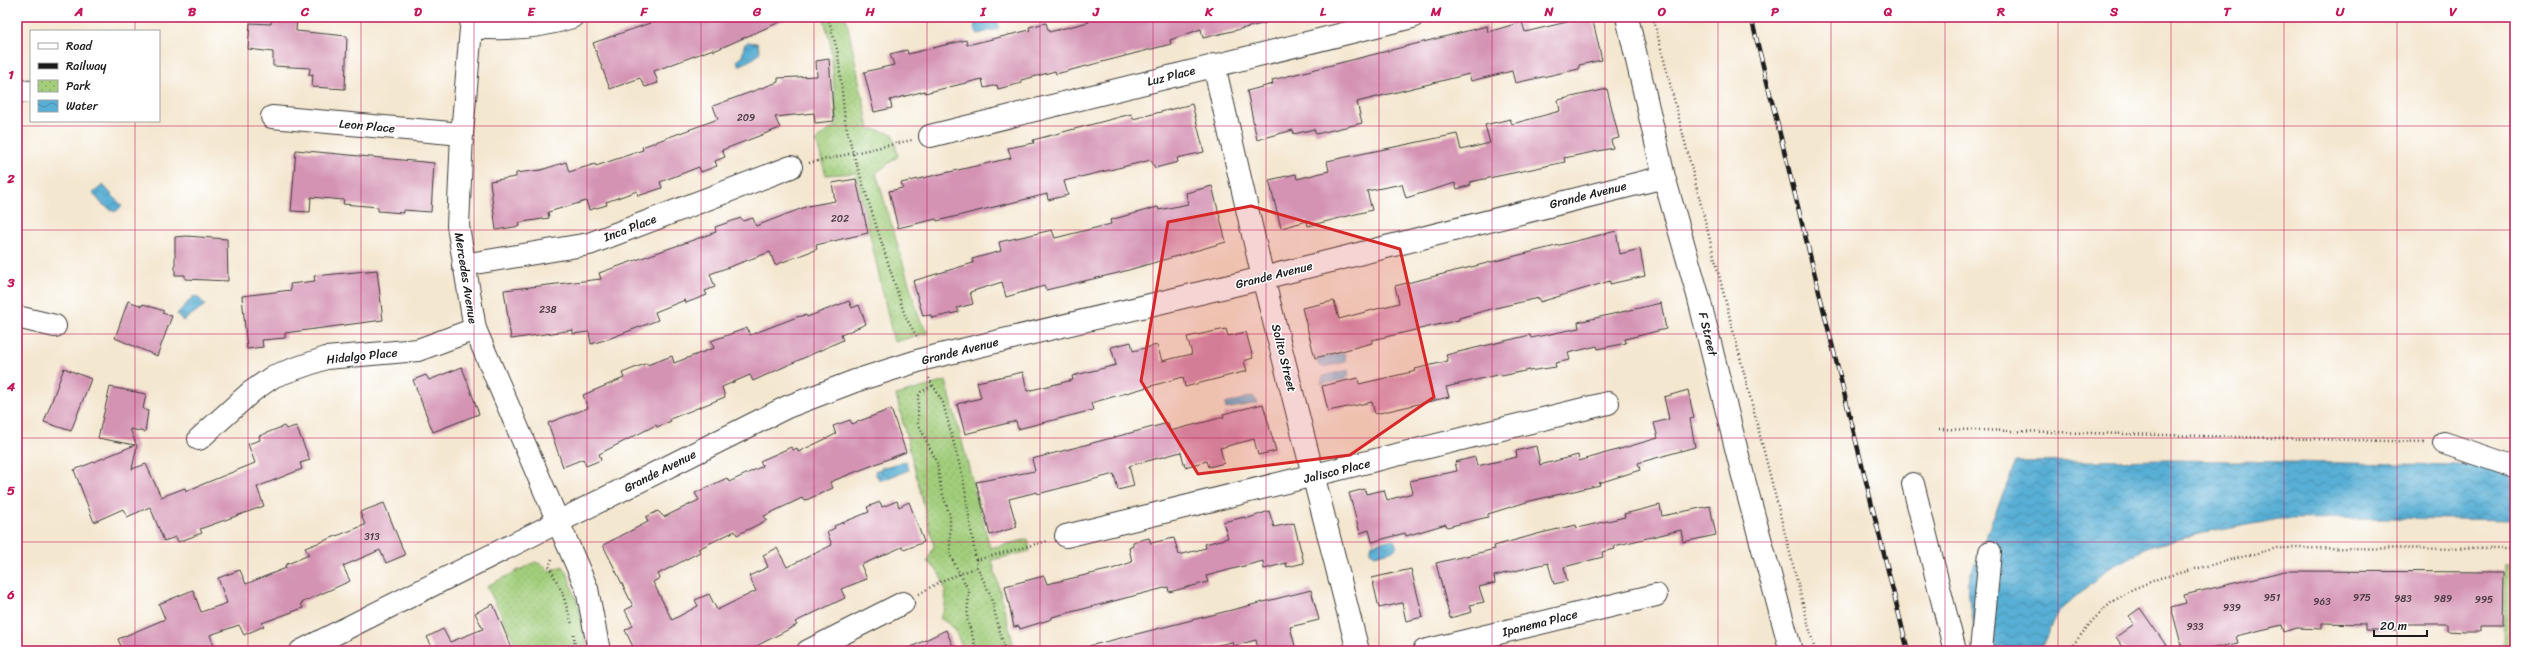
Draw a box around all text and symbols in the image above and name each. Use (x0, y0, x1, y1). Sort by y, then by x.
text: A (74, 0, 83, 23)
text: B (188, 0, 197, 23)
text: C (300, 0, 310, 23)
text: D (414, 0, 422, 23)
text: E (527, 0, 536, 23)
text: F (639, 0, 648, 23)
text: G (752, 0, 762, 23)
text: H (864, 0, 875, 23)
text: I (979, 0, 987, 23)
text: J (1092, 0, 1100, 23)
text: K (1204, 0, 1214, 23)
text: L (1320, 0, 1327, 23)
text: M (1430, 0, 1442, 23)
text: N (1543, 0, 1554, 23)
text: O (1657, 0, 1667, 23)
text: P (1771, 0, 1779, 23)
text: Q (1883, 0, 1893, 23)
text: R (1996, 0, 2005, 23)
text: S (2109, 0, 2119, 23)
text: T (2223, 0, 2232, 23)
text: U (2336, 0, 2346, 23)
text: V (2449, 0, 2458, 23)
legend (30, 30, 160, 122)
text: Road (66, 35, 93, 57)
text: Railway (66, 55, 107, 77)
street label: Luz Place (1145, 59, 1198, 93)
text: 1 (8, 63, 14, 86)
text: Park (66, 75, 91, 97)
text: Water (66, 95, 99, 117)
house number: 209 (737, 109, 755, 127)
street label: Leon Place (338, 113, 396, 139)
text: 2 (6, 167, 15, 190)
street label: Grande Avenue (1547, 175, 1629, 215)
street label: Inca Place (600, 208, 660, 248)
house number: 202 (831, 210, 849, 228)
street label: Mercedes Avenue (448, 231, 484, 325)
street label: Grande Avenue (1233, 255, 1315, 295)
text: 3 (6, 271, 15, 294)
house number: 238 (539, 301, 557, 319)
street label: F Street (1692, 310, 1724, 359)
street label: Solito Street (1265, 322, 1303, 394)
street label: Grande Avenue (919, 331, 1001, 371)
street label: Hidalgo Place (325, 341, 399, 371)
text: 4 (6, 375, 16, 398)
street label: Grande Avenue (620, 443, 700, 499)
street label: Jalisco Place (1300, 452, 1373, 490)
text: 5 (7, 479, 15, 502)
house number: 313 (364, 528, 380, 546)
text: 6 (6, 583, 15, 606)
house number: 951 (2264, 589, 2280, 607)
house number: 975 (2353, 589, 2371, 607)
house number: 983 (2394, 590, 2412, 608)
house number: 989 (2434, 590, 2452, 608)
house number: 995 (2475, 591, 2493, 609)
house number: 963 (2313, 593, 2331, 611)
house number: 939 (2223, 599, 2241, 617)
street label: Ipanema Place (1499, 603, 1580, 643)
scale bar (2374, 612, 2427, 638)
text: 20 m (2380, 615, 2407, 637)
house number: 933 (2186, 618, 2204, 636)

